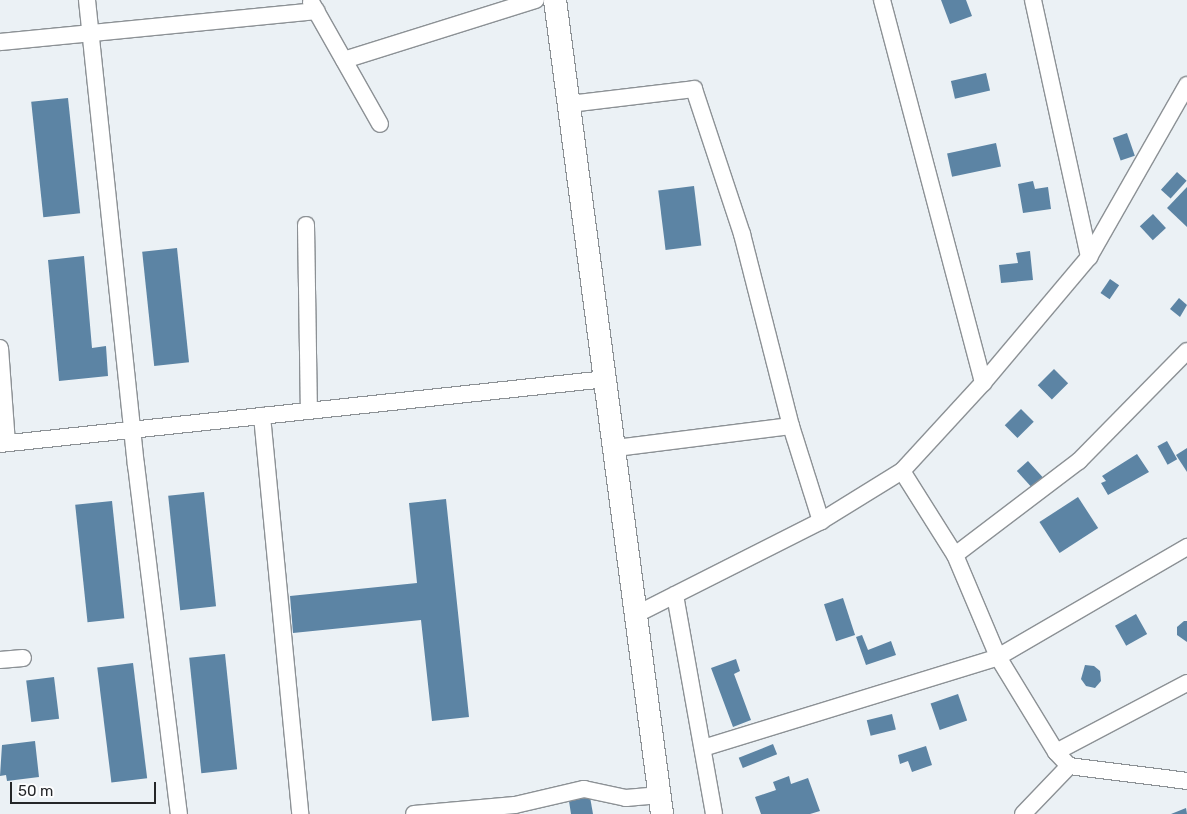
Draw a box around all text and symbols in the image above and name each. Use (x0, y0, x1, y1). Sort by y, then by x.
scale bar (12, 772, 159, 804)
text: 50 m (18, 782, 53, 800)

